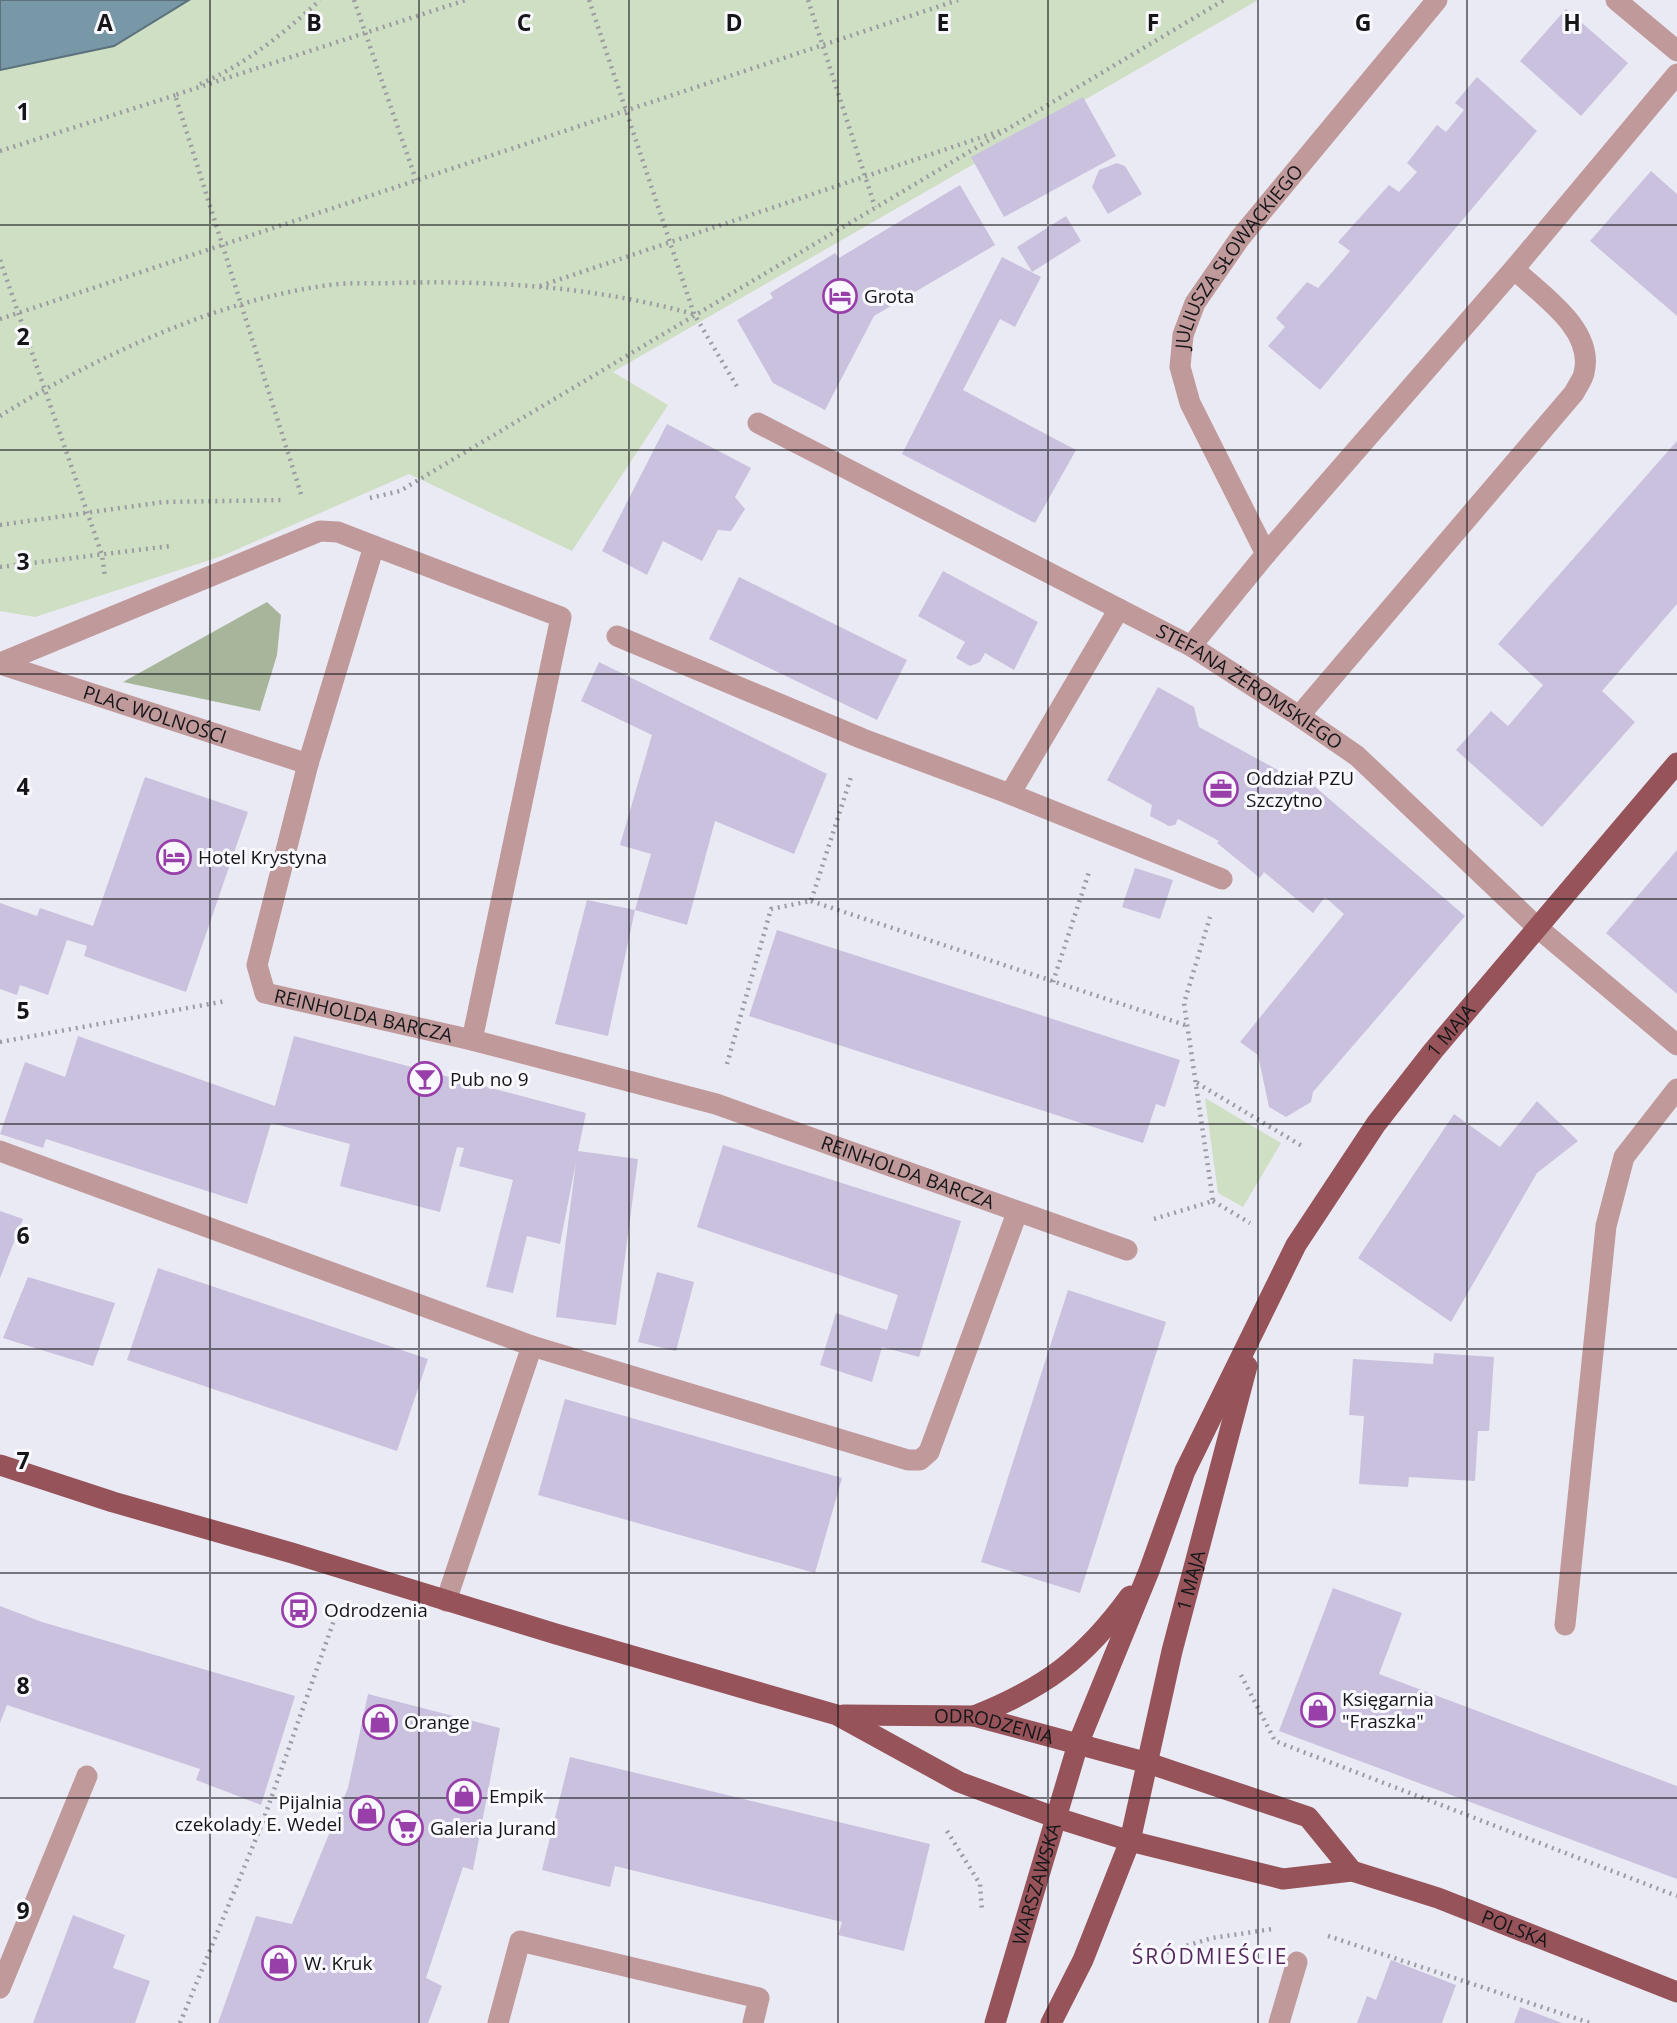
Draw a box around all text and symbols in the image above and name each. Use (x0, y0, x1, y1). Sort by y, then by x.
text: A (97, 6, 113, 38)
text: B (306, 6, 322, 38)
text: C (517, 6, 531, 38)
text: D (725, 6, 743, 38)
text: E (937, 6, 949, 38)
text: F (1147, 6, 1159, 38)
text: G (1355, 6, 1371, 38)
text: H (1563, 6, 1581, 38)
text: 1 (16, 95, 30, 127)
street label: JULIUSZA SŁOWACKIEGO (1169, 159, 1309, 352)
hotel icon: Grota (821, 277, 859, 315)
place label: Grota (864, 283, 914, 309)
text: 2 (16, 320, 30, 352)
text: 3 (16, 545, 30, 577)
street label: STEFANA ŻEROMSKIEGO (1152, 617, 1348, 755)
street label: PLAC WOLNOŚCI (80, 679, 230, 750)
place label: Oddział PZU Szczytno (1246, 765, 1354, 813)
text: 4 (16, 770, 30, 802)
office icon: Oddział PZU Szczytno (1202, 770, 1240, 808)
hotel icon: Hotel Krystyna (155, 838, 193, 876)
place label: Hotel Krystyna (198, 844, 327, 870)
street label: REINHOLDA BARCZA (272, 982, 455, 1048)
text: 5 (16, 994, 30, 1026)
street label: 1 MAJA (1421, 998, 1481, 1062)
bar icon: Pub no 9 (406, 1060, 444, 1098)
place label: Pub no 9 (450, 1066, 529, 1092)
street label: REINHOLDA BARCZA (817, 1129, 998, 1215)
text: 6 (16, 1219, 30, 1251)
text: 7 (16, 1444, 30, 1476)
street label: 1 MAJA (1170, 1547, 1211, 1614)
bus stop icon: Odrodzenia (280, 1591, 318, 1629)
place label: Odrodzenia (324, 1597, 428, 1623)
text: 8 (16, 1669, 30, 1701)
place label: Księgarnia "Fraszka" (1342, 1686, 1434, 1734)
shop icon: Księgarnia "Fraszka" (1299, 1691, 1337, 1729)
shop icon: Orange (361, 1703, 399, 1741)
street label: ODRODZENIA (934, 1703, 1057, 1750)
place label: Orange (404, 1709, 470, 1735)
shop icon: Empik (445, 1777, 483, 1815)
place label: Empik (489, 1783, 544, 1809)
place label: Pijalnia czekolady E. Wedel (175, 1789, 342, 1837)
shop icon: Pijalnia czekolady E. Wedel (348, 1794, 386, 1832)
supermarket icon: Galeria Jurand (387, 1809, 425, 1847)
place label: Galeria Jurand (430, 1815, 556, 1841)
street label: WARSZAWSKA (1006, 1820, 1067, 1948)
text: 9 (16, 1894, 30, 1926)
street label: POLSKA (1478, 1903, 1553, 1953)
district label: ŚRÓDMIEŚCIE (1132, 1942, 1288, 1970)
shop icon: W. Kruk (260, 1944, 298, 1982)
place label: W. Kruk (304, 1950, 373, 1976)

